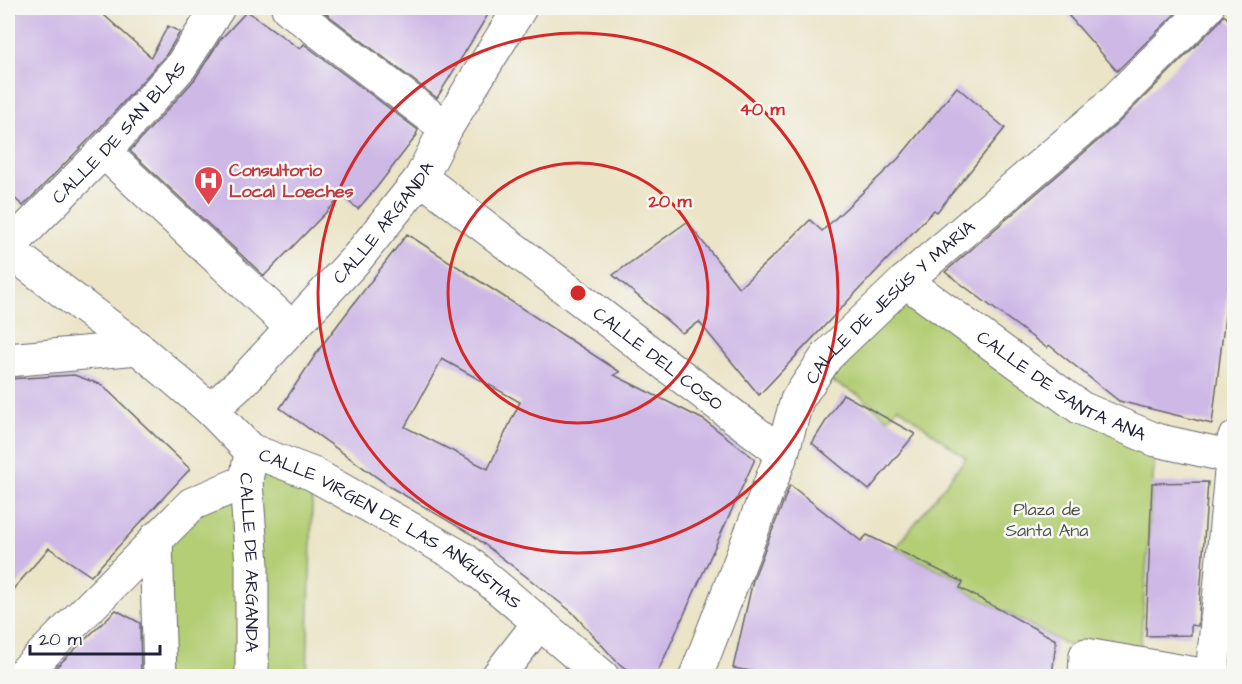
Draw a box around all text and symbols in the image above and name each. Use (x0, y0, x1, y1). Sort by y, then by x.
street label: CALLE DE SAN BLAS (46, 56, 192, 209)
text: 40 m (740, 97, 785, 122)
street label: CALLE ARGANDA (327, 157, 440, 289)
place label: Consultorio Local Loeches (229, 158, 354, 204)
hospital icon: Consultorio Local Loeches (192, 164, 224, 206)
text: 20 m (648, 189, 692, 214)
street label: CALLE DE JESÚS Y MARÍA (799, 214, 981, 389)
centre of rings (568, 283, 588, 303)
street label: CALLE DEL COSO (588, 301, 728, 416)
street label: CALLE DE SANTA ANA (972, 324, 1150, 447)
street label: CALLE VIRGEN DE LAS ANGUSTIAS (255, 442, 527, 615)
street label: CALLE DE ARGANDA (233, 471, 265, 653)
park label: Plaza de Santa Ana (1005, 497, 1089, 543)
scale bar (30, 618, 160, 656)
text: 20 m (39, 627, 82, 652)

